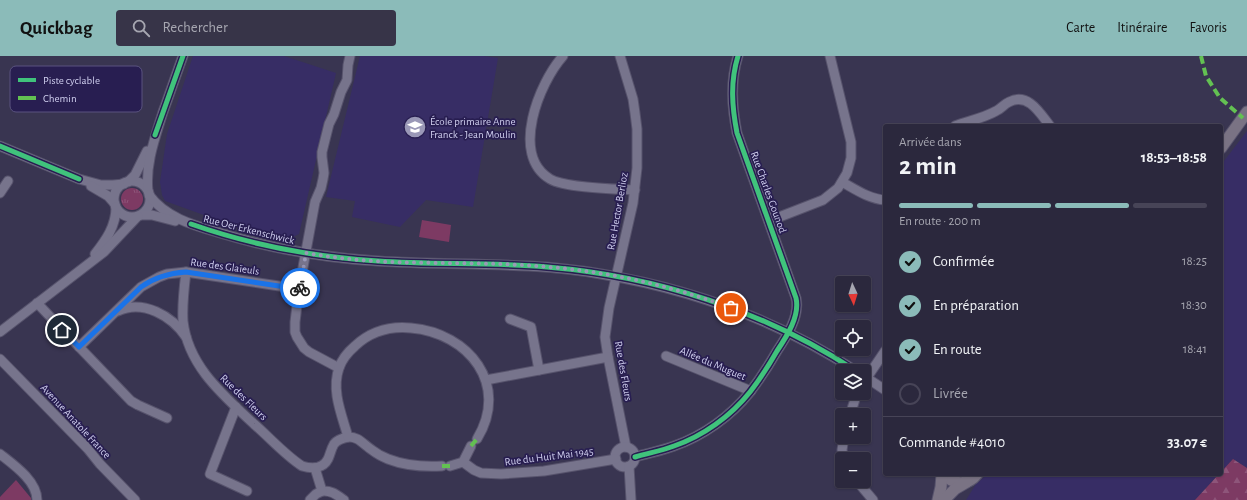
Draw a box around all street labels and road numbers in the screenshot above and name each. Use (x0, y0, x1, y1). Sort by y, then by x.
street label: Rue Charles Gounod (749, 150, 789, 235)
street label: Rue Hector Berlioz (605, 171, 630, 251)
street label: Rue Oer Erkenschwick (202, 213, 295, 246)
street label: Rue des Glaïeuls (190, 256, 260, 277)
street label: Rue des Fleurs (613, 340, 634, 402)
street label: Allée du Muguet (678, 345, 748, 382)
street label: Rue des Fleurs (218, 372, 269, 422)
street label: Avenue Anatole France (39, 382, 113, 461)
street label: Rue du Huit Mai 1945 (504, 446, 595, 467)

